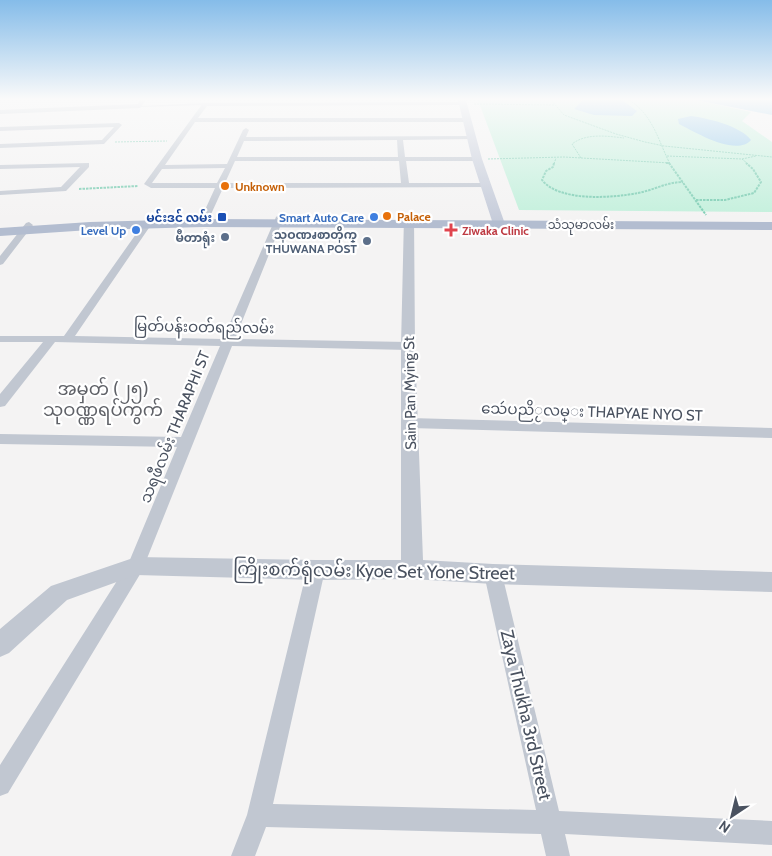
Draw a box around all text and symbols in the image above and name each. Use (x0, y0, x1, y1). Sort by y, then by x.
place label: Unknown (235, 179, 285, 194)
marker: Unknown (219, 180, 231, 192)
place label: မင်းဒင် လမ်း (146, 208, 212, 225)
place label: Palace (397, 209, 431, 224)
place label: Smart Auto Care (279, 210, 364, 225)
marker: Palace (381, 210, 393, 222)
marker: မင်းဒင် လမ်း (216, 211, 228, 223)
marker: Smart Auto Care (368, 211, 380, 223)
street label: သံသုမာလမ်း (548, 216, 614, 235)
place label: Level Up (81, 223, 126, 238)
marker: Ziwaka Clinic (444, 223, 458, 237)
place label: Ziwaka Clinic (462, 223, 529, 238)
marker: Level Up (130, 224, 142, 236)
place label: သုဝဏၧစာတိုက္ THUWANA POST (266, 226, 357, 256)
place label: မီတာရုံး (175, 229, 215, 249)
marker: မီတာရုံး (219, 231, 231, 243)
marker: သုဝဏၧစာတိုက္ THUWANA POST (361, 235, 373, 247)
street label: မြတ်ပန်းဝတ်ရည်လမ်း (134, 316, 274, 340)
street label: Sain Pan Mying St (400, 336, 420, 450)
street label: သရဖီလမ်း THARAPHI ST (135, 348, 217, 507)
district label: အမှတ် (၂၅) သုဝဏ္ဏရပ်ကွက် (43, 376, 163, 425)
street label: သေဴပညိႂလမ္း THAPYAE NYO ST (481, 398, 703, 428)
street label: ကြိုးစက်ရုံလမ်း Kyoe Set Yone Street (233, 555, 515, 588)
street label: Zaya Thukha 3rd Street (496, 628, 556, 802)
north arrow (707, 791, 757, 841)
text: N (715, 816, 734, 837)

